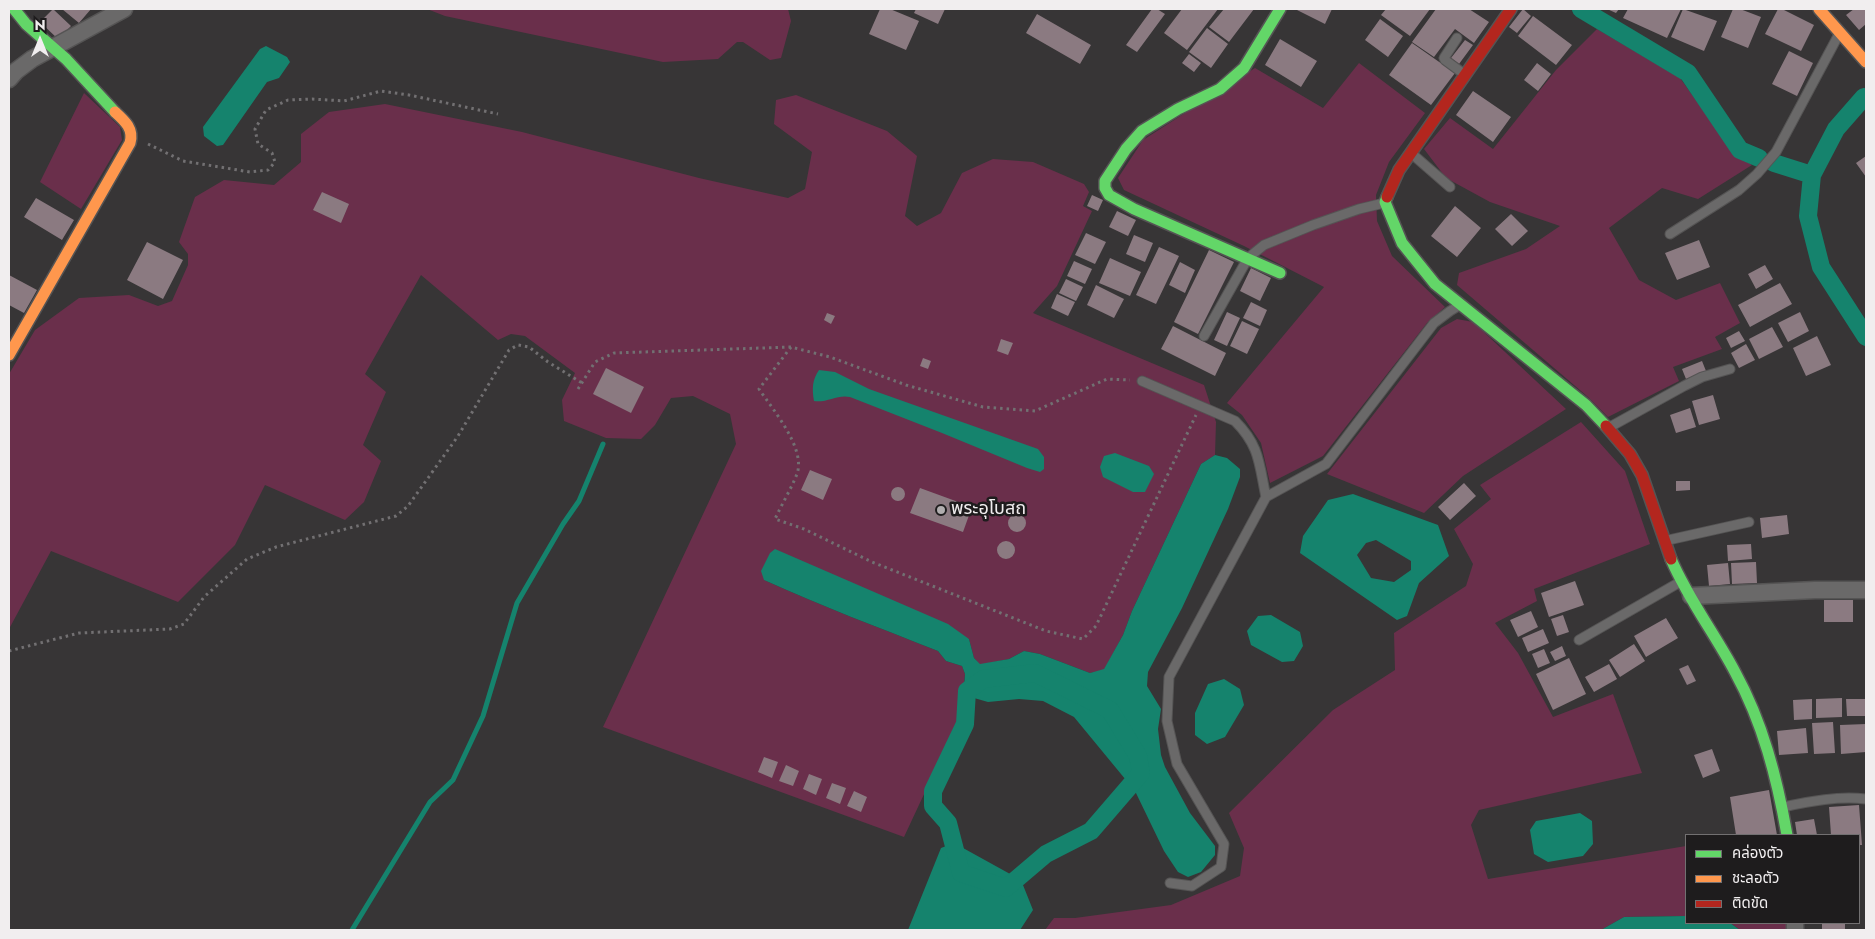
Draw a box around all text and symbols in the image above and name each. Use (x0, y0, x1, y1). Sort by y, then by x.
north arrow (15, 15, 65, 65)
text: N (34, 15, 46, 35)
place label: พระอุโบสถ (951, 499, 1026, 521)
marker: พระอุโบสถ (935, 504, 947, 516)
legend (1685, 834, 1860, 924)
text: คล่องตัว (1732, 842, 1783, 864)
text: ชะลอตัว (1732, 867, 1779, 889)
text: ติดขัด (1732, 892, 1768, 914)

